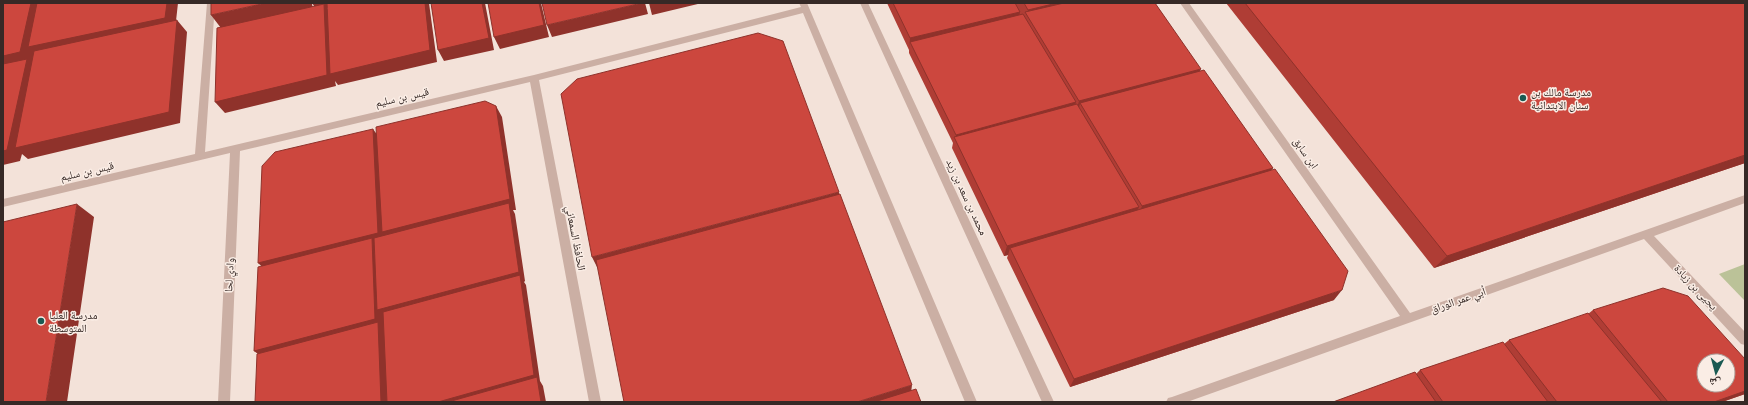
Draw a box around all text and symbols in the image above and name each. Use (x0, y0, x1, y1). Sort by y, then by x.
street label: قيس بن سليم (374, 84, 431, 111)
place label: مدرسة مالك بن سنان الابتدائية (1531, 85, 1591, 113)
marker: مدرسة مالك بن سنان الابتدائية (1518, 93, 1528, 103)
street label: ابن سابق (1289, 135, 1322, 172)
street label: محمد بن سعد بن زيد (942, 157, 991, 238)
street label: قيس بن سليم (59, 158, 116, 185)
street label: الحافظ السمعاني (561, 204, 589, 272)
street label: وادي لحا (221, 257, 239, 293)
street label: يحيى بن زيادة (1671, 261, 1721, 314)
street label: أبي عمر الوراق (1429, 284, 1488, 318)
place label: مدرسة العليا المتوسطة (49, 308, 97, 336)
marker: مدرسة العليا المتوسطة (36, 316, 46, 326)
north arrow (1696, 353, 1736, 393)
text: ش (1708, 374, 1722, 391)

